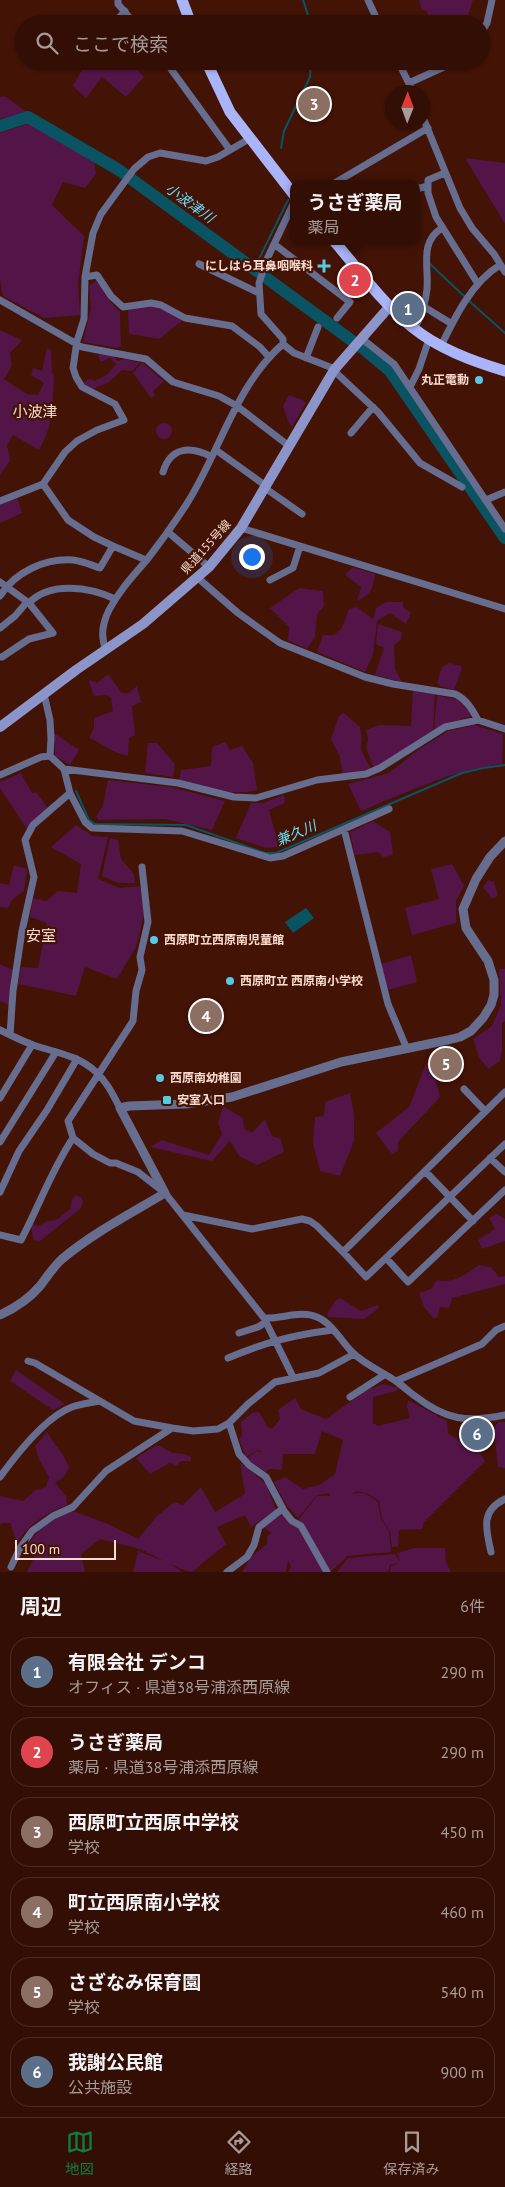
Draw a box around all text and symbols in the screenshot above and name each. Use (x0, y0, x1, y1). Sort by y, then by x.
search box (15, 15, 490, 70)
icon: search (33, 29, 61, 57)
text: ここで検索 (73, 32, 168, 56)
pin: 3 (298, 85, 330, 123)
north arrow (385, 85, 430, 130)
water label: 小波津川 (162, 179, 220, 228)
popup (290, 180, 420, 245)
text: うさぎ薬局 (307, 190, 403, 214)
text: 薬局 (307, 217, 340, 237)
place label: にしはら耳鼻咽喉科 (205, 258, 313, 273)
marker: にしはら耳鼻咽喉科 (317, 259, 331, 273)
pin: 2 (339, 261, 371, 299)
pin: 1 (392, 290, 424, 328)
place label: 丸正電動 (421, 372, 469, 387)
marker: 丸正電動 (473, 374, 485, 386)
district label: 小波津 (12, 402, 58, 421)
street label: 県道155号線 (177, 517, 234, 577)
your location (239, 544, 265, 570)
water label: 兼久川 (273, 816, 321, 849)
district label: 安室 (26, 926, 56, 945)
place label: 西原町立西原南児童館 (164, 932, 284, 947)
marker: 西原町立西原南児童館 (148, 934, 160, 946)
place label: 西原町立 西原南小学校 (240, 973, 363, 988)
marker: 西原町立 西原南小学校 (224, 975, 236, 987)
pin: 4 (190, 997, 222, 1035)
pin: 5 (430, 1045, 462, 1083)
place label: 西原南幼稚園 (170, 1070, 242, 1085)
marker: 西原南幼稚園 (154, 1072, 166, 1084)
place label: 安室入口 (177, 1092, 225, 1107)
marker: 安室入口 (161, 1094, 173, 1106)
pin: 6 (461, 1415, 493, 1453)
scale bar (15, 1537, 116, 1560)
text: 100 m (22, 1540, 60, 1558)
text: 周辺 (20, 1593, 62, 1620)
text: 6件 (460, 1596, 485, 1616)
text: 有限会社 デンコ (68, 1650, 206, 1674)
text: 1 (32, 1662, 42, 1682)
text: 290 m (441, 1662, 484, 1682)
text: オフィス · 県道38号浦添西原線 (68, 1677, 290, 1697)
text: うさぎ薬局 (68, 1730, 163, 1754)
text: 2 (32, 1742, 42, 1762)
text: 290 m (441, 1742, 484, 1762)
text: 薬局 · 県道38号浦添西原線 (68, 1757, 258, 1777)
text: 西原町立西原中学校 (68, 1810, 239, 1834)
text: 3 (32, 1822, 42, 1842)
text: 450 m (441, 1822, 484, 1842)
text: 学校 (68, 1837, 100, 1857)
text: 町立西原南小学校 (68, 1890, 220, 1914)
text: 4 (32, 1902, 42, 1922)
text: 460 m (441, 1902, 484, 1922)
text: 学校 (68, 1917, 100, 1937)
text: さざなみ保育園 (68, 1970, 201, 1994)
text: 5 (32, 1982, 42, 2002)
text: 540 m (441, 1982, 484, 2002)
text: 学校 (68, 1997, 100, 2017)
text: 我謝公民館 (68, 2050, 163, 2074)
text: 6 (32, 2062, 42, 2082)
text: 900 m (441, 2062, 484, 2082)
text: 公共施設 (68, 2077, 132, 2097)
tab: 地図 (66, 2128, 94, 2178)
tab: 経路 (225, 2128, 253, 2178)
tab: 保存済み (384, 2128, 440, 2178)

